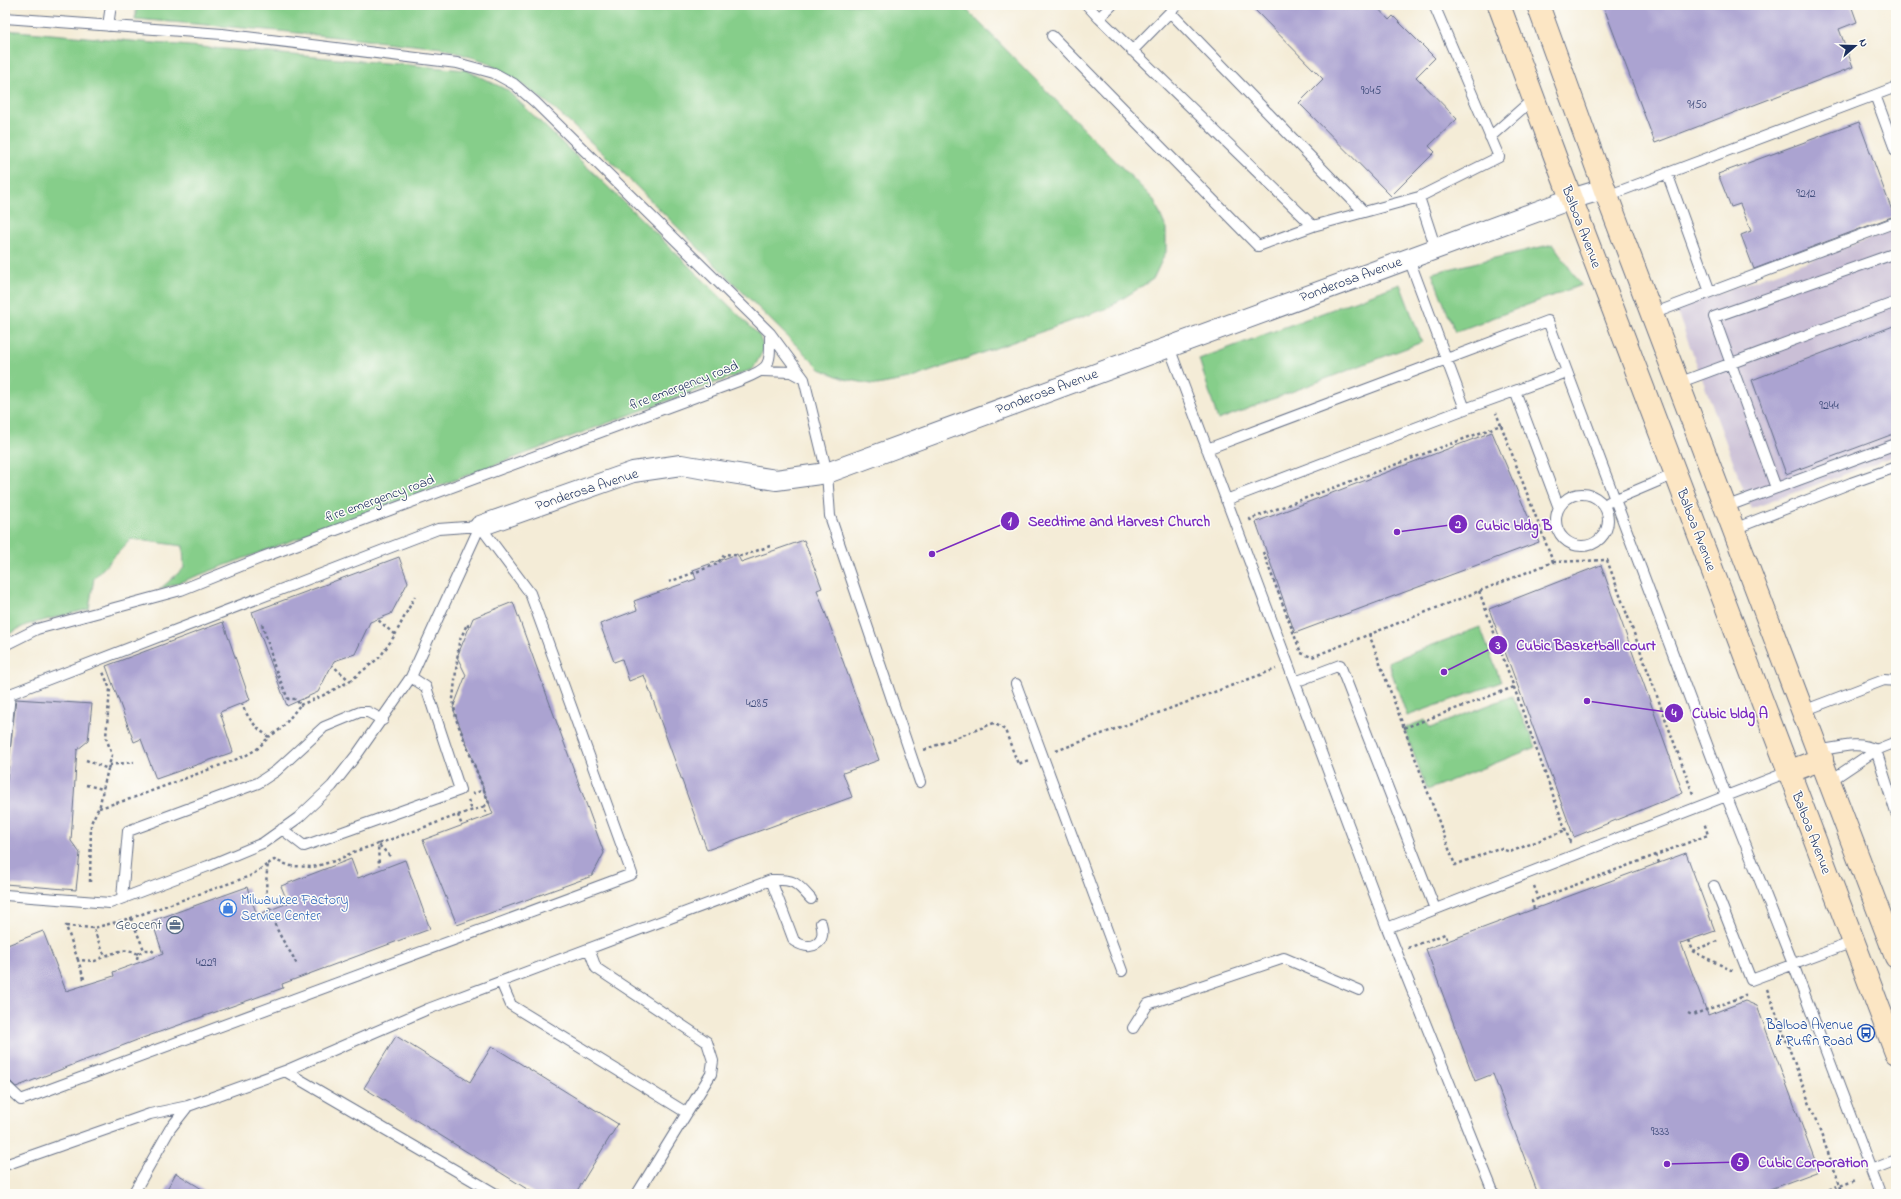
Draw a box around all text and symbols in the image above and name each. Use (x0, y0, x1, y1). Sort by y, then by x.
north arrow (1835, 26, 1875, 66)
text: N (1855, 37, 1872, 49)
house number: 9045 (1361, 82, 1381, 100)
house number: 9150 (1687, 96, 1707, 114)
street label: Balboa Avenue (1555, 182, 1607, 272)
house number: 9212 (1796, 185, 1816, 203)
street label: Ponderosa Avenue (1297, 252, 1406, 308)
street label: fire emergency road (627, 356, 742, 417)
street label: Ponderosa Avenue (993, 364, 1102, 420)
house number: 9244 (1819, 397, 1839, 415)
street label: Ponderosa Avenue (533, 463, 642, 517)
street label: fire emergency road (322, 469, 438, 529)
street label: Balboa Avenue (1670, 485, 1722, 575)
callout: Seedtime and Harvest Church (1000, 507, 1218, 534)
text: Seedtime and Harvest Church (1028, 511, 1210, 533)
callout: Cubic bldg B (1448, 511, 1561, 538)
text: 1 (1008, 513, 1012, 531)
text: Cubic bldg B (1476, 515, 1552, 539)
text: 2 (1454, 516, 1461, 534)
callout: Cubic Basketball court (1488, 631, 1664, 658)
text: Cubic Basketball court (1516, 635, 1657, 657)
text: 3 (1495, 637, 1501, 655)
house number: 4285 (746, 695, 768, 713)
callout: Cubic bldg A (1664, 700, 1776, 727)
text: Cubic bldg A (1692, 703, 1768, 727)
text: 4 (1671, 705, 1677, 723)
street label: Balboa Avenue (1785, 788, 1837, 878)
place label: Milwaukee Factory Service Center (241, 890, 348, 927)
shop icon: Milwaukee Factory Service Center (218, 898, 238, 918)
place label: Geocent (116, 915, 162, 936)
office icon: Geocent (165, 915, 185, 935)
house number: 4229 (196, 954, 217, 972)
place label: Balboa Avenue & Ruffin Road (1765, 1015, 1854, 1052)
bus stop icon: Balboa Avenue & Ruffin Road (1856, 1023, 1876, 1043)
house number: 9333 (1651, 1123, 1669, 1141)
callout: Cubic Corporation (1730, 1148, 1876, 1175)
text: Cubic Corporation (1758, 1152, 1869, 1174)
text: 5 (1737, 1154, 1744, 1172)

